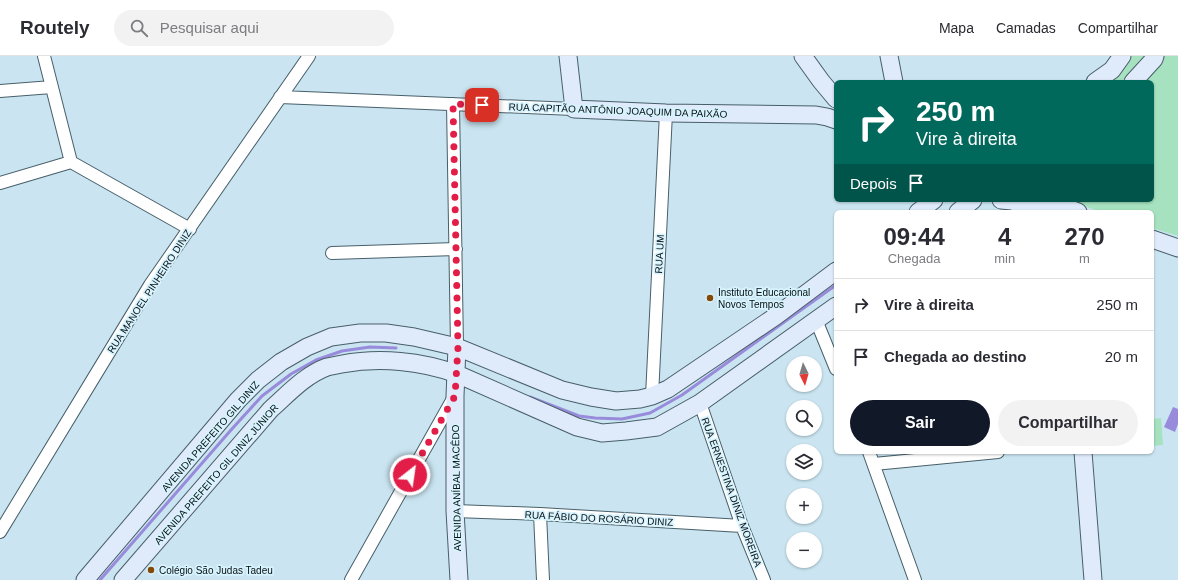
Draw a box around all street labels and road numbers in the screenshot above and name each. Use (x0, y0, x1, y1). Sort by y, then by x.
street label: RUA CAPITÃO ANTÔNIO JOAQUIM DA PAIXÃO (508, 100, 728, 120)
street label: RUA MANOEL PINHEIRO DINIZ (105, 227, 194, 355)
street label: RUA UM (653, 234, 666, 274)
street label: AVENIDA PREFEITO GIL DINIZ (159, 379, 261, 494)
street label: AVENIDA PREFEITO GIL DINIZ JÚNIOR (152, 401, 280, 547)
street label: RUA ERNESTINA DINIZ MOREIRA (699, 416, 764, 569)
street label: AVENIDA ANÍBAL MACÊDO (449, 424, 463, 551)
street label: RUA FÁBIO DO ROSÁRIO DINIZ (524, 508, 674, 528)

